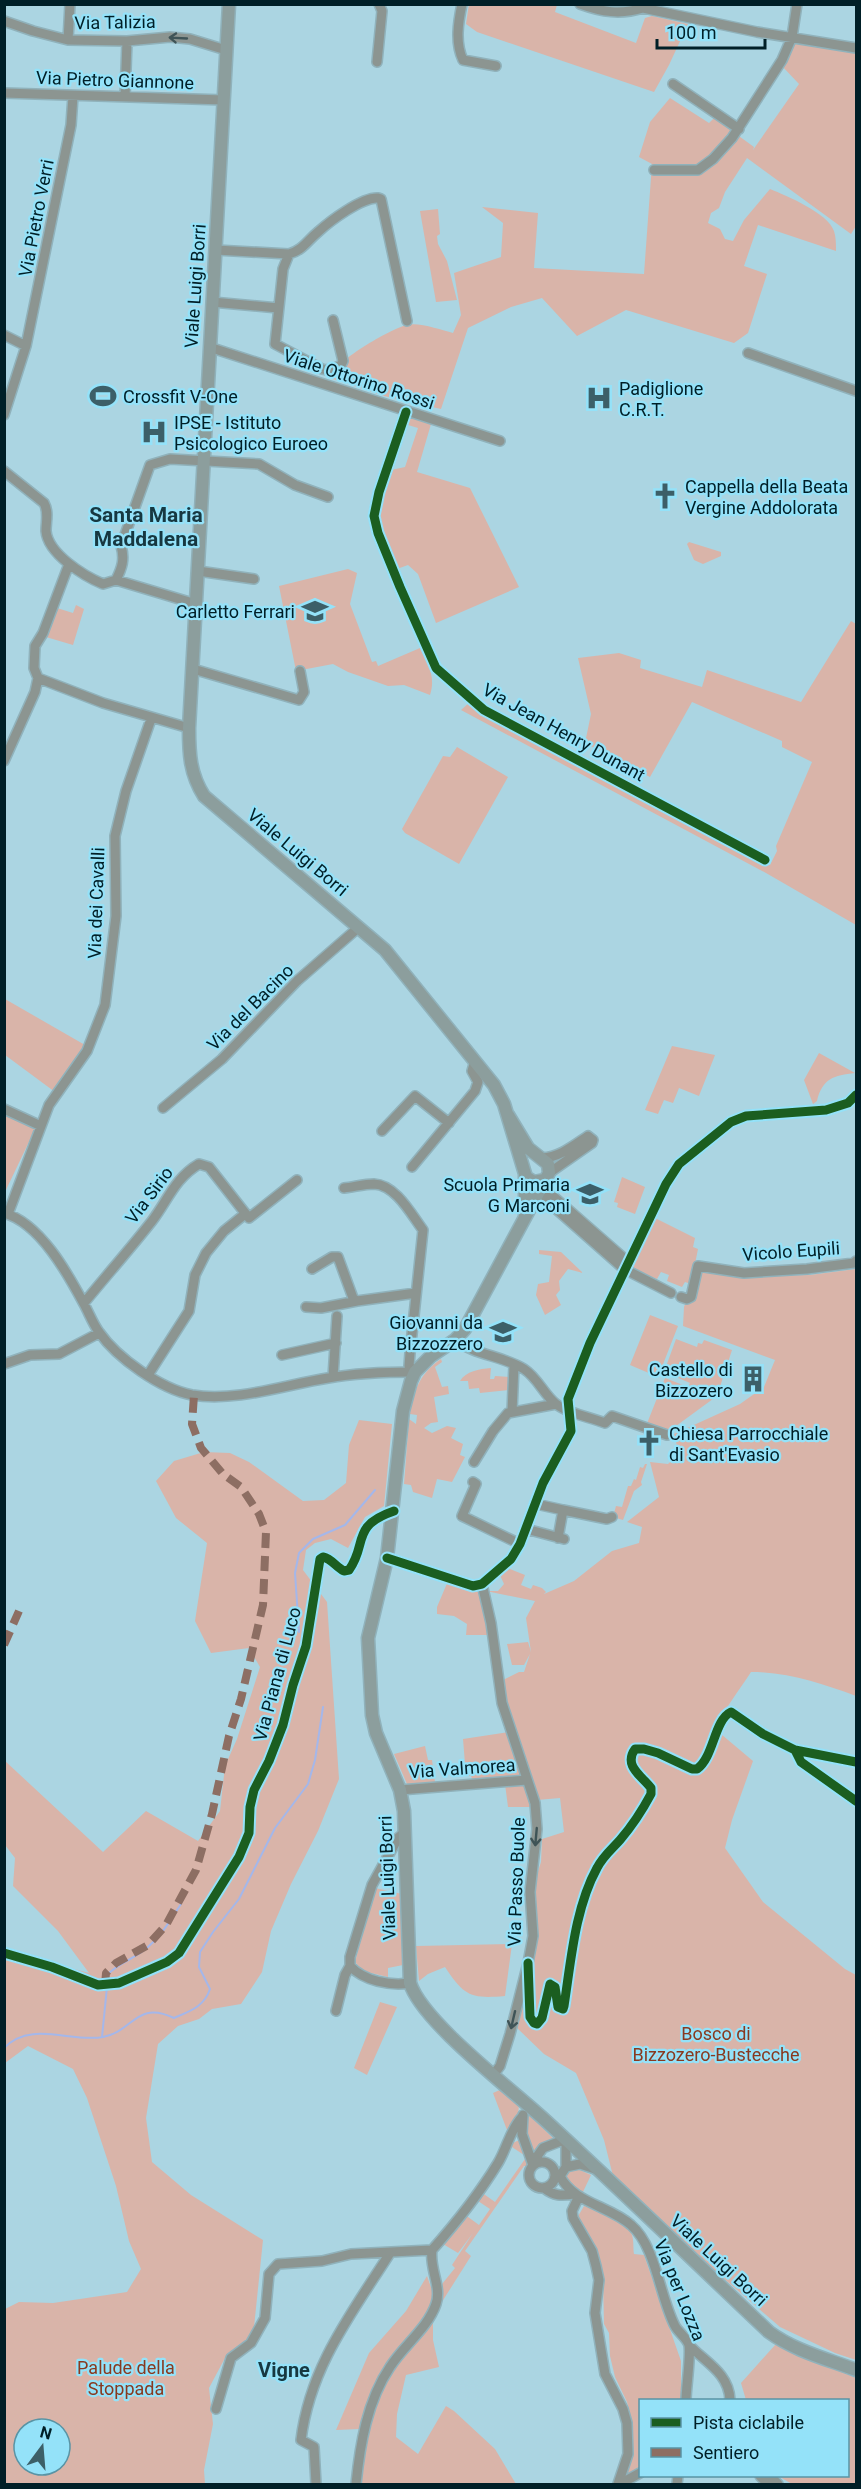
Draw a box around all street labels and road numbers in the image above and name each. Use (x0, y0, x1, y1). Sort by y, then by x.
street label: Via Talizia (74, 11, 156, 33)
street label: Via Pietro Giannone (36, 67, 194, 93)
street label: Via Pietro Verri (14, 158, 58, 278)
street label: Viale Luigi Borri (180, 223, 210, 349)
street label: Viale Ottorino Rossi (281, 345, 437, 413)
street label: Via Jean Henry Dunant (479, 679, 649, 786)
street label: Viale Luigi Borri (244, 804, 352, 900)
street label: Via dei Cavalli (84, 847, 108, 959)
street label: Via del Bacino (202, 959, 298, 1055)
street label: Via Sirio (121, 1162, 177, 1228)
street label: Vicolo Eupili (741, 1237, 841, 1265)
street label: Via Piana di Luco (249, 1605, 305, 1743)
street label: Via Valmorea (408, 1754, 516, 1782)
street label: Viale Luigi Borri (374, 1815, 400, 1941)
street label: Via Passo Buole (503, 1817, 529, 1947)
street label: Viale Luigi Borri (666, 2210, 772, 2310)
street label: Via per Lozza (650, 2236, 710, 2344)

